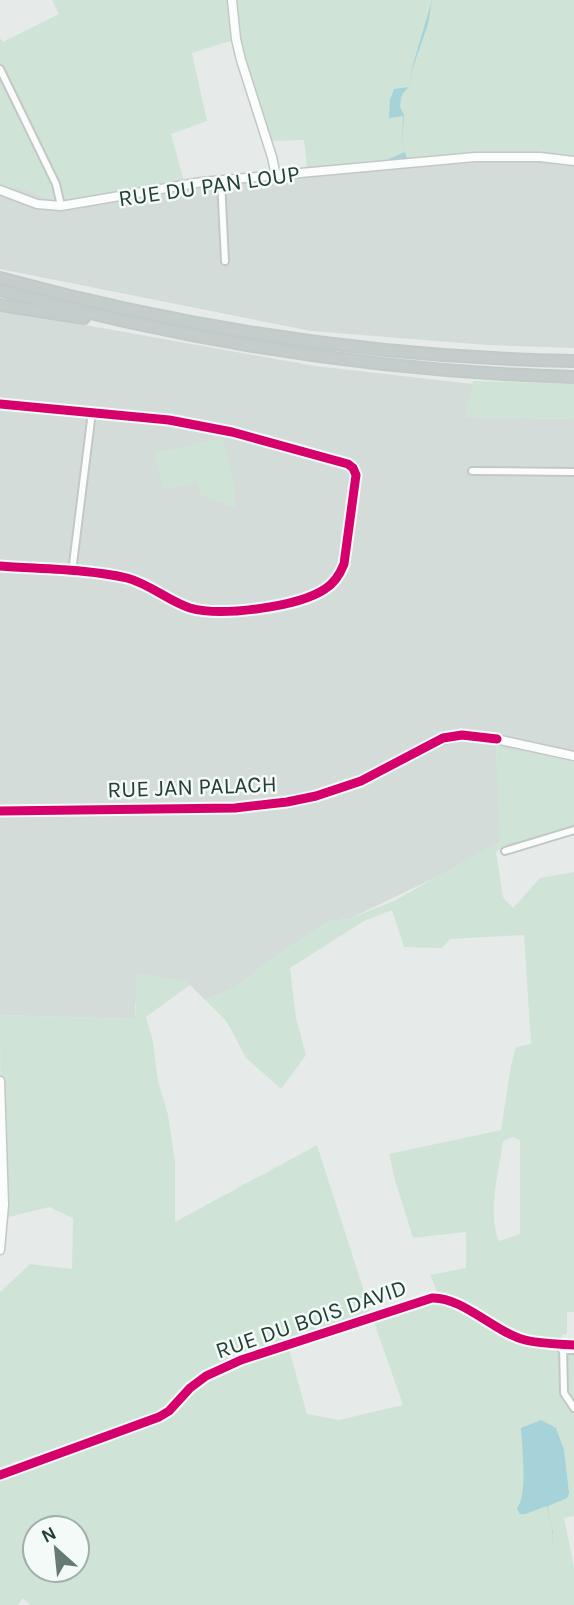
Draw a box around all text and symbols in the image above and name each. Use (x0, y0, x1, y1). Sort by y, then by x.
street label: RUE DU PAN LOUP (117, 160, 301, 212)
street label: RUE JAN PALACH (107, 771, 277, 803)
street label: RUE DU BOIS DAVID (212, 1274, 410, 1364)
north arrow (21, 1514, 91, 1584)
text: N (38, 1522, 60, 1548)

